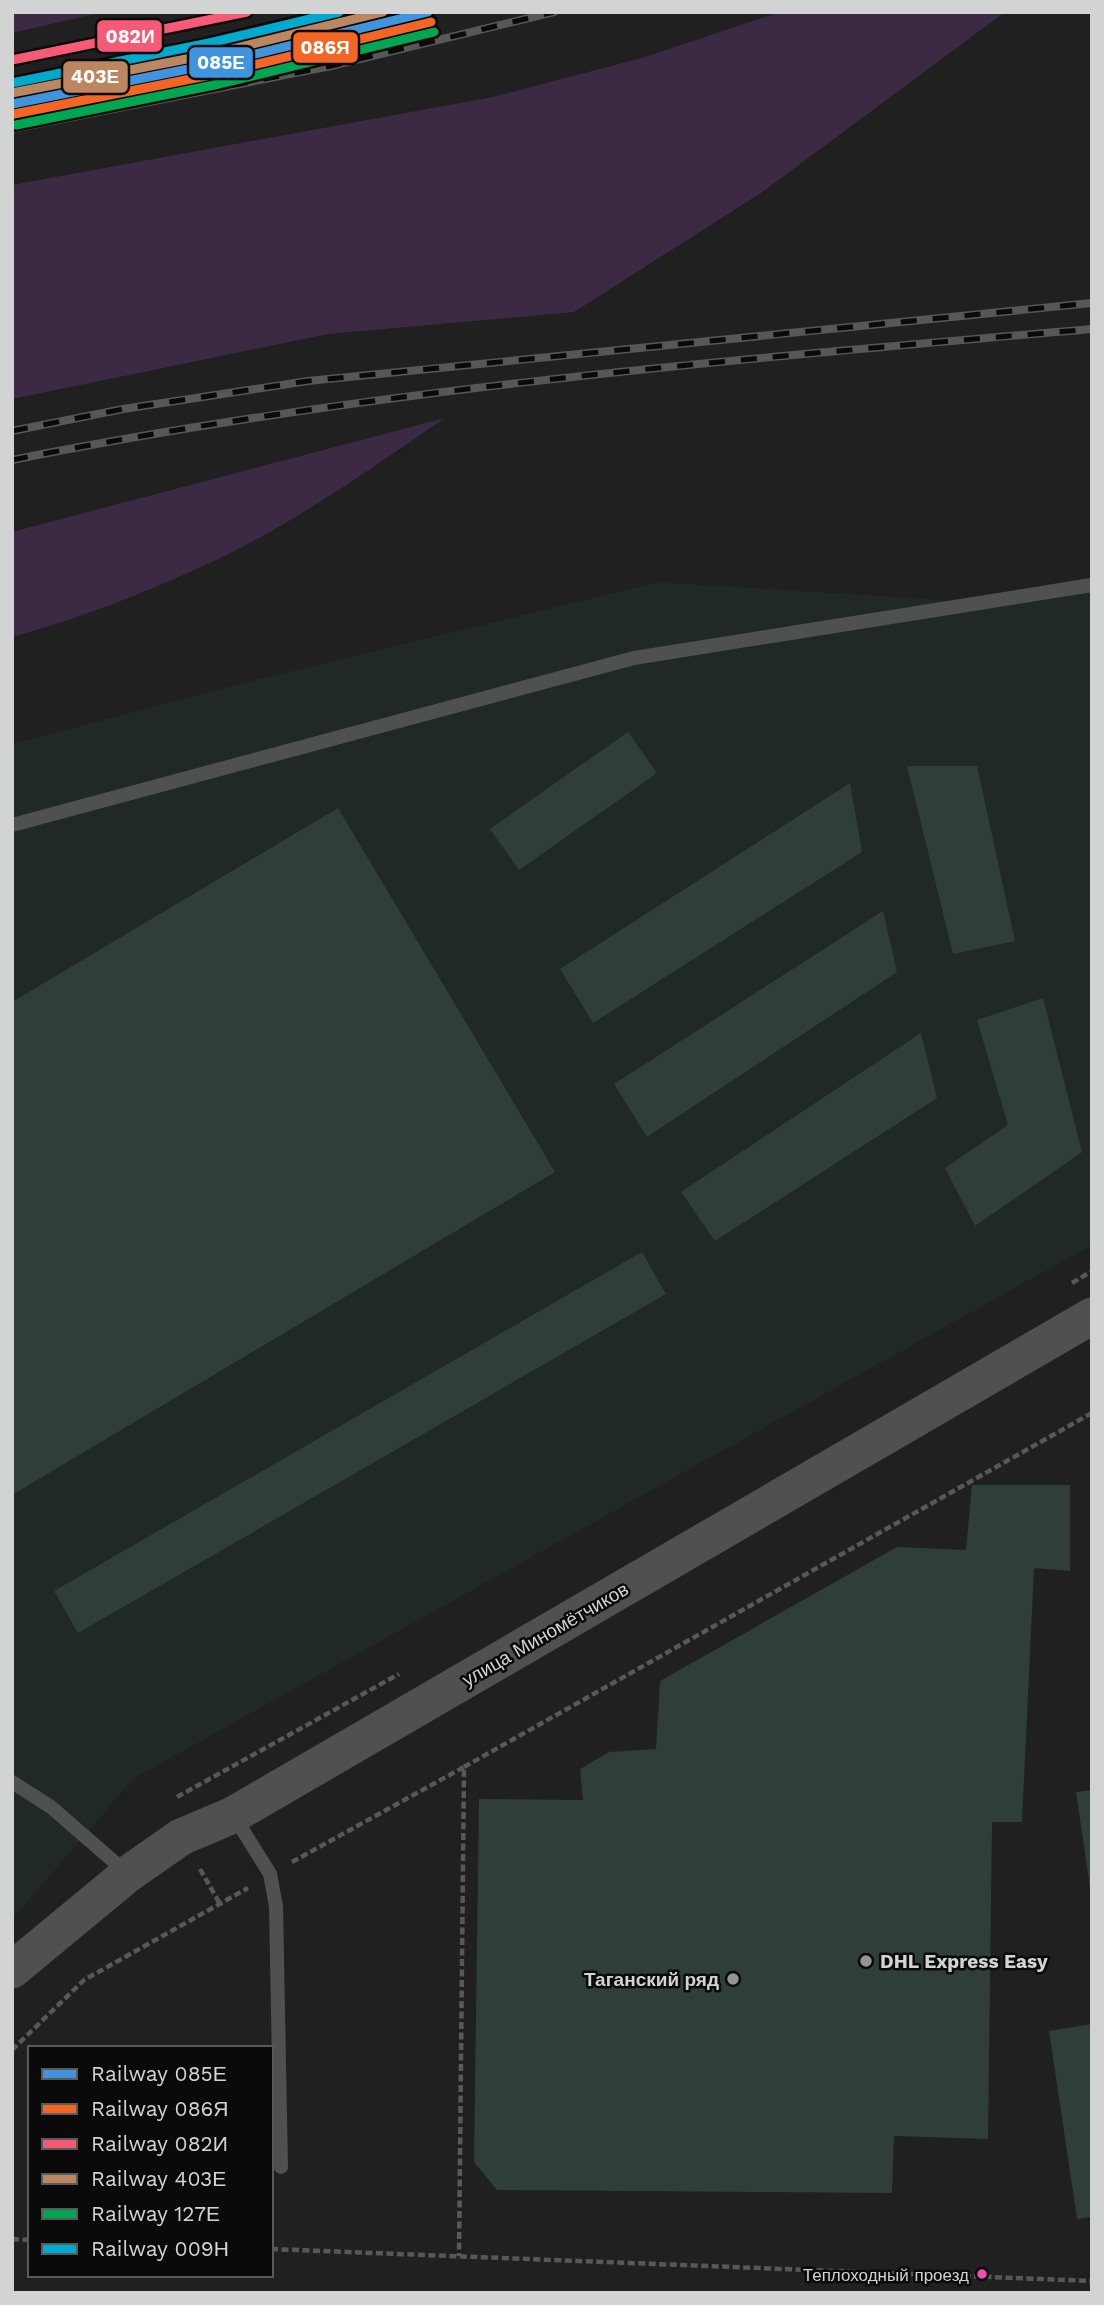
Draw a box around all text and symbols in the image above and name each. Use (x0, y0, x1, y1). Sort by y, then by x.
line badge: 082И (96, 19, 163, 53)
text: 082И (105, 25, 155, 48)
line badge: 086Я (292, 31, 359, 64)
text: 086Я (300, 36, 350, 59)
line badge: 085Е (188, 46, 254, 79)
text: 085Е (197, 51, 245, 74)
line badge: 403Е (62, 60, 129, 94)
text: 403Е (71, 65, 119, 88)
street label: улица Миномётчиков (458, 1577, 633, 1691)
place label: DHL Express Easy (880, 1950, 1048, 1973)
marker: DHL Express Easy (858, 1953, 874, 1969)
place label: Таганский ряд (584, 1968, 719, 1991)
marker: Таганский ряд (725, 1971, 741, 1987)
legend (28, 2046, 273, 2277)
text: Railway 085Е (91, 2061, 227, 2086)
text: Railway 086Я (91, 2096, 229, 2121)
text: Railway 082И (91, 2131, 228, 2156)
text: Railway 403Е (91, 2166, 226, 2191)
text: Railway 127Е (91, 2201, 220, 2226)
text: Railway 009Н (91, 2236, 229, 2261)
place label: Теплоходный проезд (803, 2265, 969, 2285)
marker: Теплоходный проезд (975, 2267, 989, 2281)

